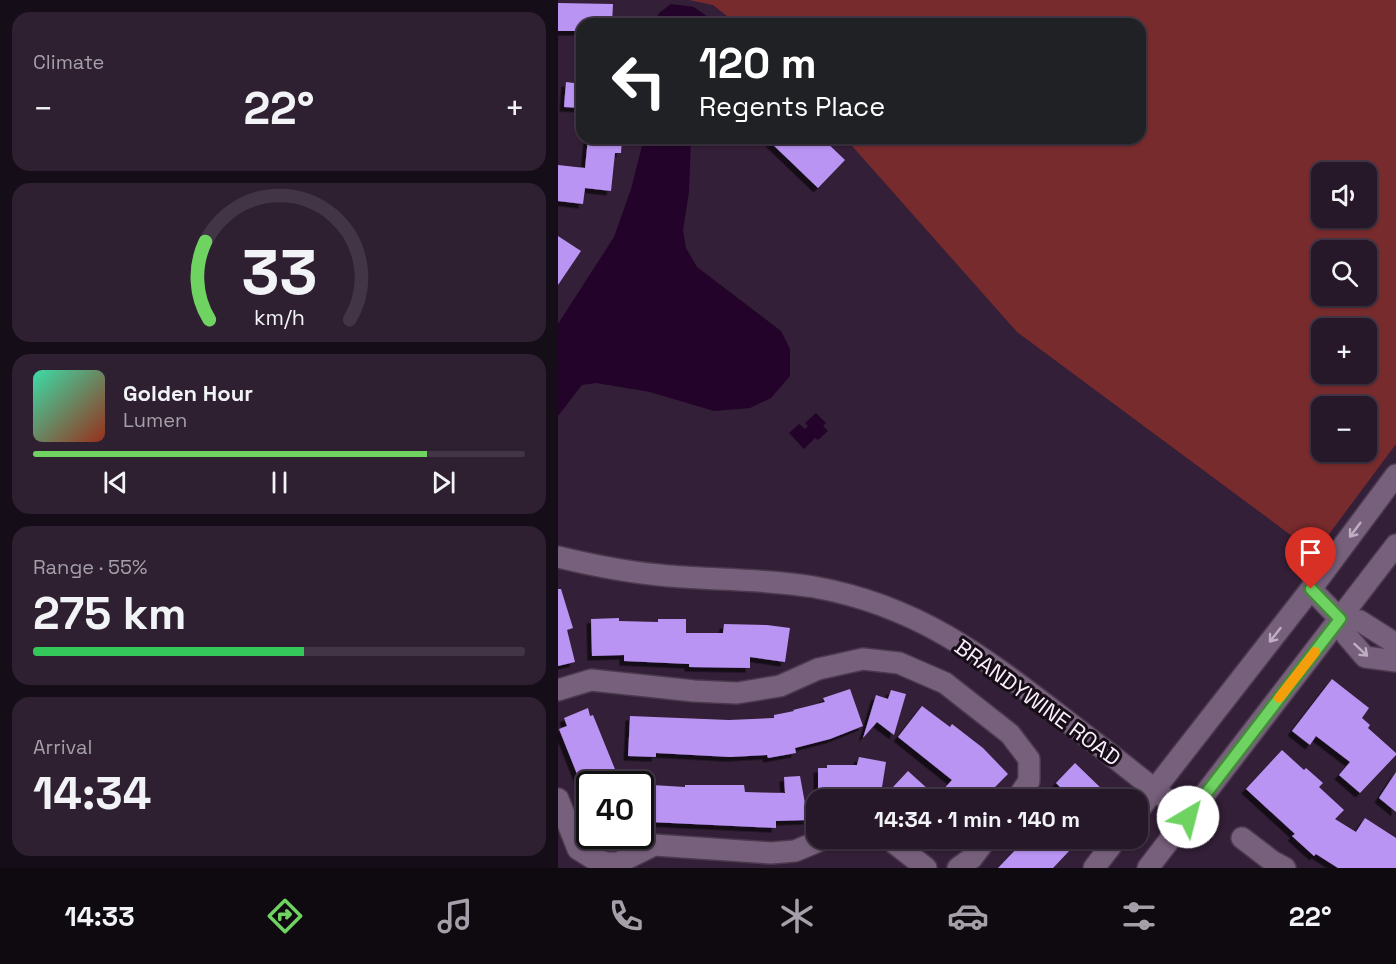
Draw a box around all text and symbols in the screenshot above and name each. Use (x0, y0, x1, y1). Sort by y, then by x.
text: 120 m (699, 37, 817, 90)
icon: left (600, 42, 678, 120)
text: Climate (33, 49, 104, 75)
text: 22° (243, 80, 315, 137)
text: − (33, 88, 53, 130)
text: + (505, 88, 525, 130)
text: Regents Place (699, 89, 885, 124)
map controls (1311, 162, 1377, 462)
button: sound (1311, 162, 1377, 228)
text: 33 (241, 233, 317, 312)
button: search (1311, 240, 1377, 306)
text: km/h (253, 304, 305, 331)
button: + (1311, 318, 1377, 384)
text: Golden Hour (123, 379, 253, 407)
button: − (1311, 396, 1377, 462)
text: Lumen (123, 407, 187, 433)
icon: previous (99, 466, 132, 499)
icon: pause (263, 466, 296, 499)
icon: next (427, 466, 460, 499)
one-way arrow (1349, 521, 1361, 537)
pin (1285, 527, 1336, 589)
icon: arrive (1294, 536, 1327, 569)
text: Range · 55% (33, 554, 147, 580)
text: 275 km (33, 585, 186, 642)
one-way arrow (1268, 627, 1281, 643)
street label: BRANDYWINE ROAD (950, 632, 1126, 772)
one-way arrow (1353, 643, 1368, 657)
text: Arrival (33, 734, 92, 760)
text: 14:34 (33, 765, 151, 822)
speed limit sign: 40 (576, 771, 654, 849)
position arrow (1156, 785, 1220, 849)
text: 14:34 · 1 min · 140 m (874, 805, 1080, 833)
icon: directions (264, 895, 306, 937)
icon: music (434, 895, 476, 937)
icon: phone (605, 895, 647, 937)
icon: climate (776, 895, 818, 937)
icon: car (947, 895, 989, 937)
icon: filters (1118, 895, 1160, 937)
text: 14:33 (64, 899, 135, 934)
text: 22° (1289, 899, 1332, 934)

